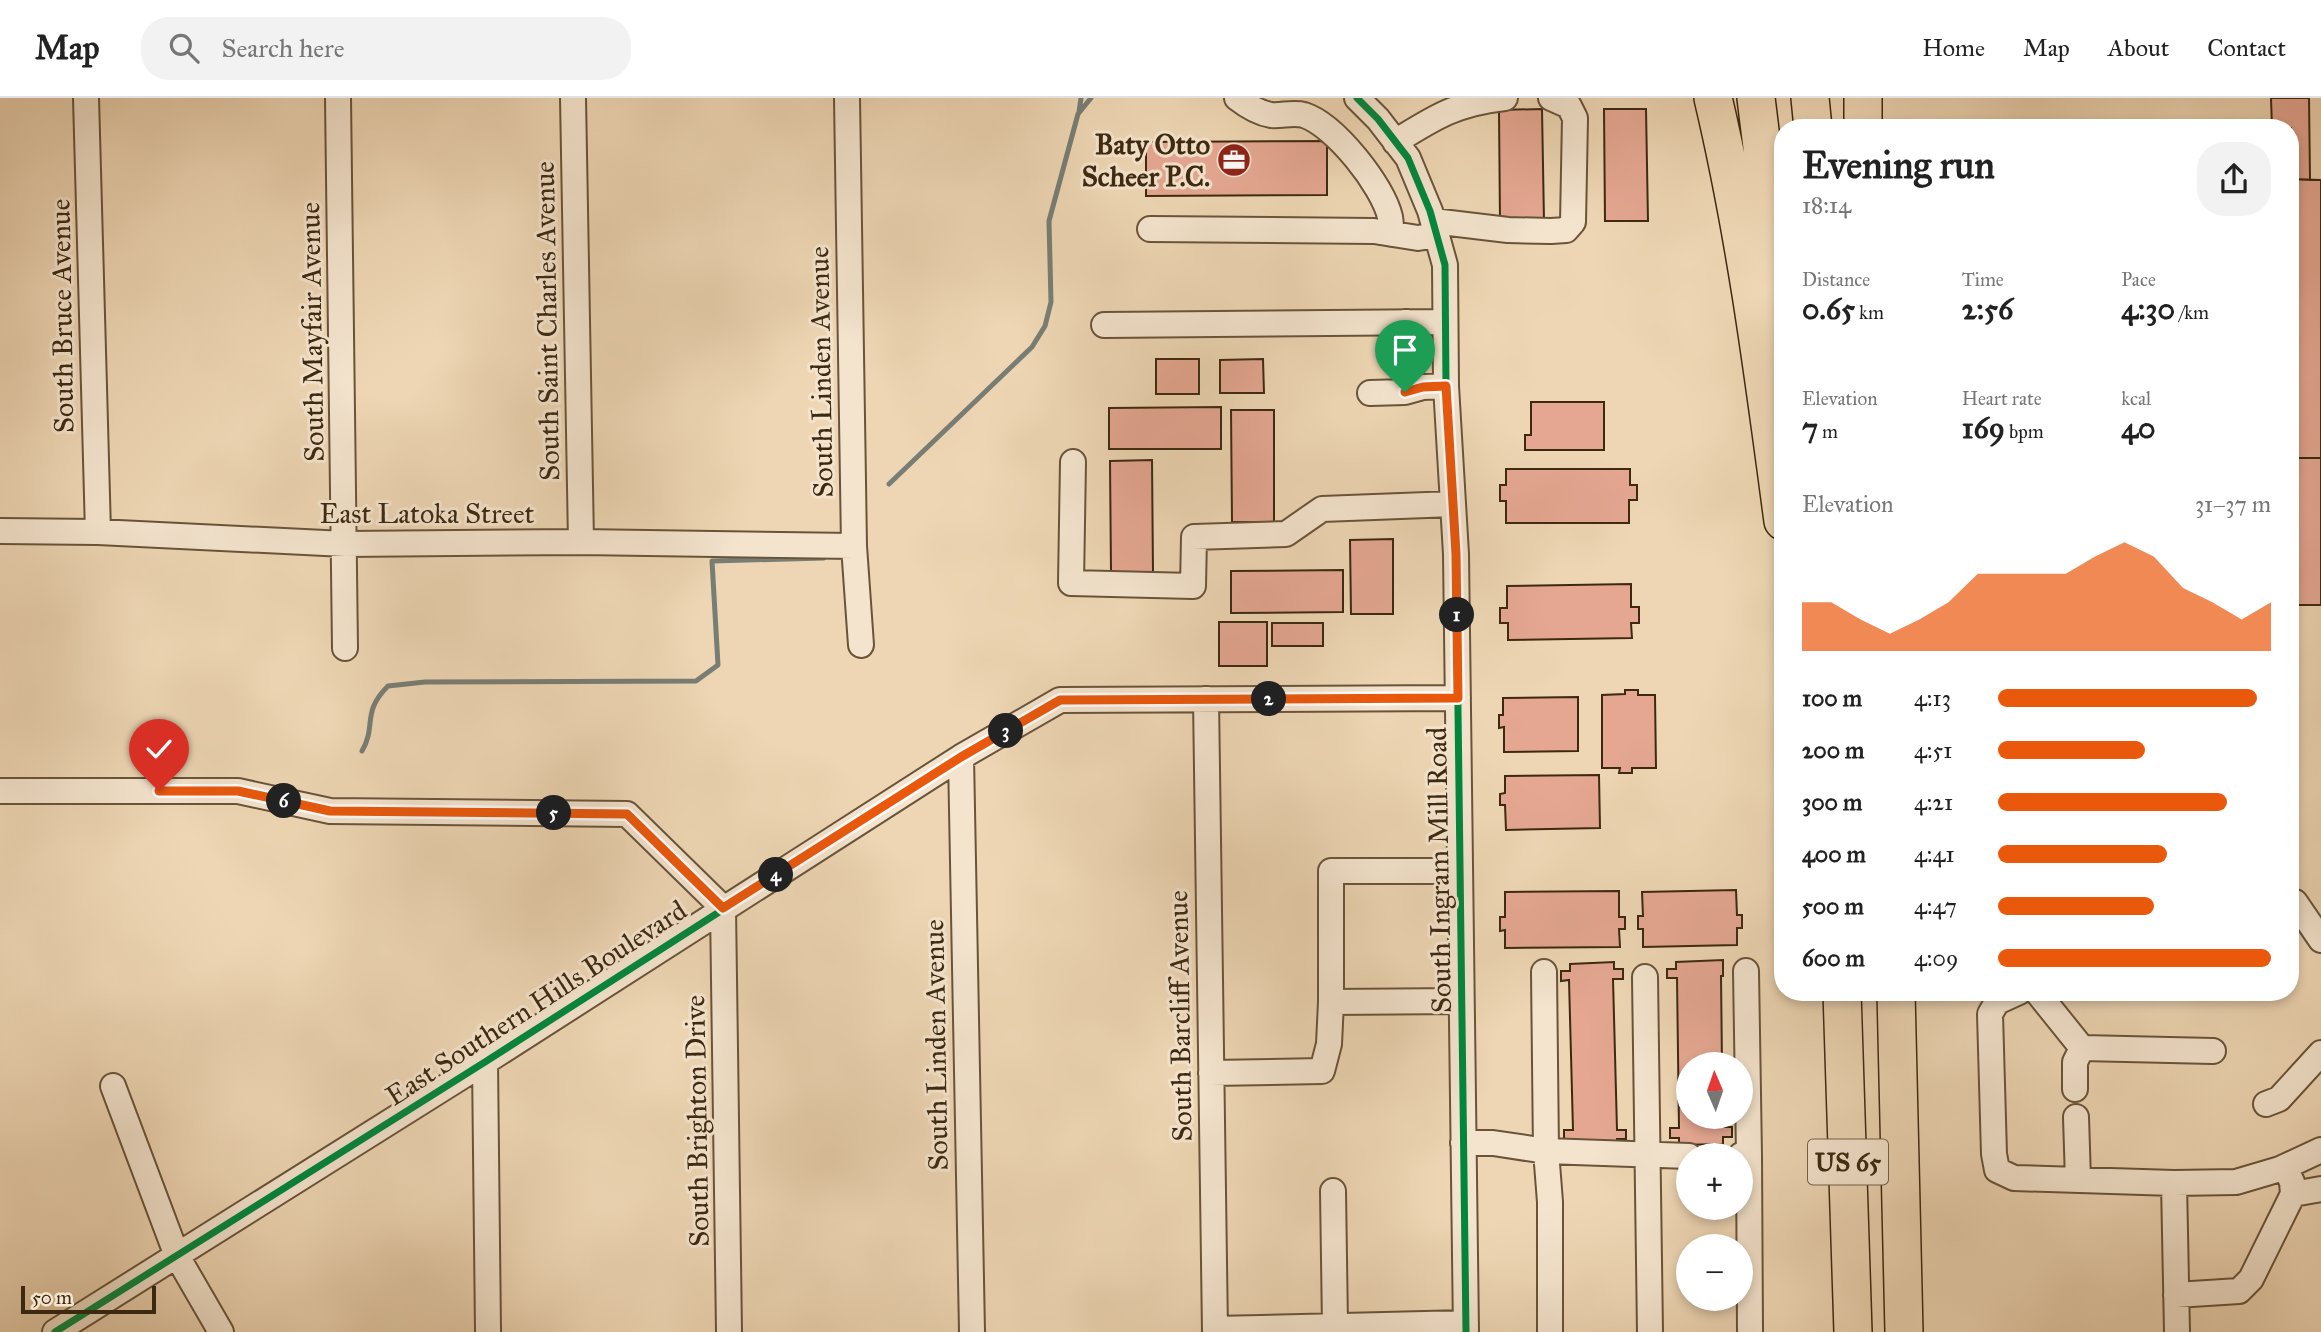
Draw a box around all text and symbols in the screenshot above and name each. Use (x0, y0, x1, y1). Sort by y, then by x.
search box (141, 17, 631, 80)
text: Map (35, 28, 99, 68)
icon: search (165, 29, 203, 67)
text: Search here (221, 32, 345, 64)
text: Home (1922, 33, 1985, 63)
text: Map (2023, 33, 2070, 63)
text: About (2108, 33, 2169, 63)
text: Contact (2207, 33, 2286, 63)
place label: Baty Otto Scheer P.C. (1082, 127, 1210, 194)
office icon: Baty Otto Scheer P.C. (1215, 141, 1253, 179)
text: Evening run (1802, 142, 1995, 188)
button: share (2197, 142, 2271, 216)
street label: South Saint Charles Avenue (527, 161, 567, 481)
text: 18:14 (1802, 191, 1851, 219)
street label: South Bruce Avenue (42, 199, 82, 433)
street label: South Mayfair Avenue (292, 202, 332, 462)
street label: South Linden Avenue (801, 246, 841, 498)
text: Distance (1802, 268, 1870, 291)
text: Time (1962, 268, 2004, 291)
text: Pace (2121, 268, 2156, 291)
text: 0.65 (1802, 291, 1855, 327)
text: 2:56 (1962, 291, 2013, 327)
text: 4:30 (2121, 291, 2175, 327)
text: km (1855, 301, 1884, 324)
text: /km (2175, 301, 2209, 324)
pin (1375, 320, 1435, 392)
icon: arrive (1386, 331, 1424, 369)
text: Elevation (1802, 387, 1877, 410)
text: Heart rate (1962, 387, 2042, 410)
text: kcal (2121, 387, 2151, 410)
text: 7 (1802, 410, 1818, 446)
text: 169 (1962, 410, 2005, 446)
text: 40 (2121, 410, 2156, 446)
text: m (1818, 420, 1838, 443)
text: bpm (2005, 420, 2044, 443)
text: Elevation (1802, 490, 1893, 518)
text: 31–37 m (2195, 490, 2271, 518)
street label: East Latoka Street (319, 496, 535, 531)
pin: 1 (1440, 598, 1474, 632)
text: 1 (1453, 603, 1460, 626)
pin: 2 (1252, 682, 1286, 716)
text: 100 m (1802, 684, 1862, 712)
text: 4:13 (1914, 684, 1951, 712)
text: 2 (1264, 687, 1273, 710)
pin: 3 (988, 714, 1024, 748)
pin (129, 719, 189, 791)
text: 3 (1002, 719, 1009, 742)
street label: South Ingram Mill Road (1419, 727, 1459, 1013)
icon: check (140, 730, 178, 768)
text: 200 m (1802, 736, 1864, 764)
text: 4:51 (1914, 736, 1952, 764)
pin: 6 (266, 784, 302, 818)
text: 300 m (1802, 788, 1862, 816)
text: 4:21 (1914, 788, 1953, 816)
text: 6 (279, 789, 288, 812)
pin: 5 (536, 796, 572, 830)
text: 5 (549, 801, 558, 824)
text: 400 m (1802, 840, 1866, 868)
text: 4:41 (1914, 840, 1955, 868)
pin: 4 (758, 858, 794, 892)
text: 4 (770, 863, 781, 886)
street label: South Barcliff Avenue (1160, 890, 1200, 1142)
text: 500 m (1802, 892, 1864, 920)
text: 4:47 (1914, 892, 1957, 920)
street label: East Southern Hills Boulevard (379, 893, 693, 1113)
street label: South Linden Avenue (916, 919, 956, 1171)
text: 600 m (1802, 944, 1865, 972)
text: 4:09 (1914, 944, 1958, 972)
street label: South Brighton Drive (677, 995, 717, 1247)
north arrow (1676, 1052, 1754, 1129)
map controls (1676, 1052, 1753, 1311)
road number: US 65 (1808, 1140, 1888, 1184)
button: + (1676, 1143, 1753, 1220)
button: − (1676, 1234, 1753, 1311)
scale bar (21, 1283, 156, 1315)
text: 50 m (32, 1286, 72, 1309)

